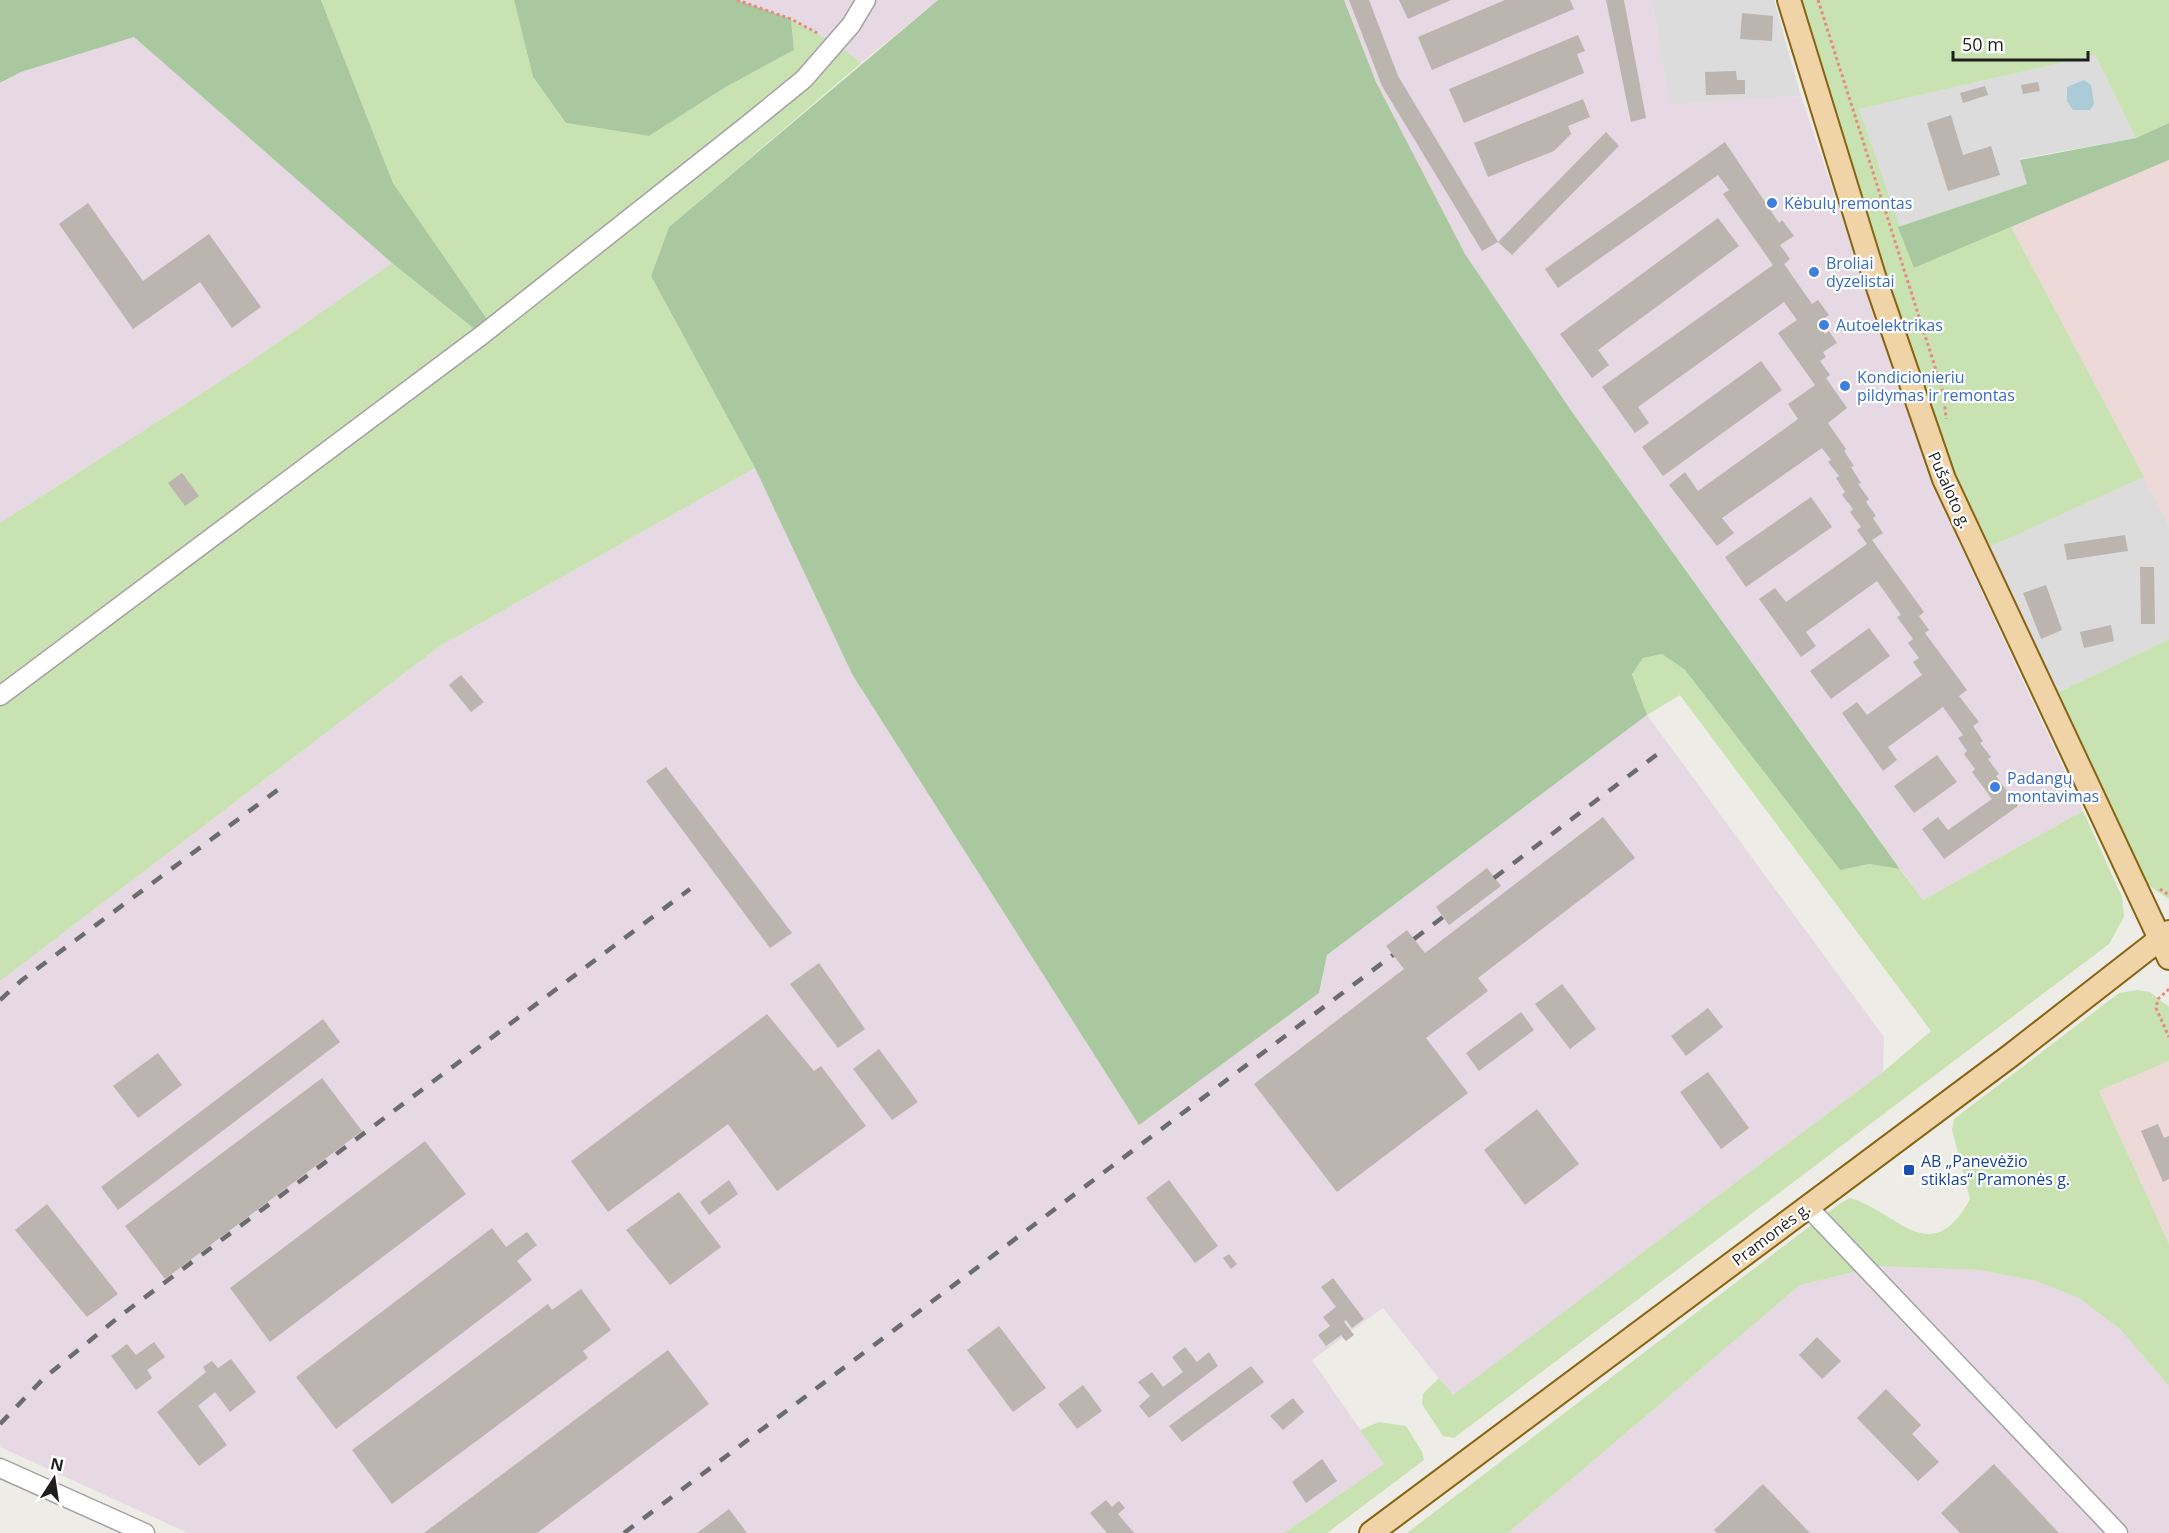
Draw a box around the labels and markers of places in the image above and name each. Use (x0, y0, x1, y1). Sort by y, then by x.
place label: Kėbulų remontas (1784, 192, 1912, 214)
marker: Kėbulų remontas (1765, 196, 1779, 210)
place label: Broliai dyzelistai (1826, 252, 1895, 292)
marker: Broliai dyzelistai (1807, 265, 1821, 279)
place label: Autoelektrikas (1836, 314, 1943, 336)
marker: Autoelektrikas (1817, 318, 1831, 332)
place label: Kondicionieriu pildymas ir remontas (1857, 366, 2015, 406)
marker: Kondicionieriu pildymas ir remontas (1838, 379, 1852, 393)
place label: Padangų montavimas (2007, 767, 2099, 807)
marker: Padangų montavimas (1988, 780, 2002, 794)
place label: AB „Panevėžio stiklas“ Pramonės g. (1921, 1150, 2070, 1190)
marker: AB „Panevėžio stiklas“ Pramonės g. (1902, 1163, 1916, 1177)

